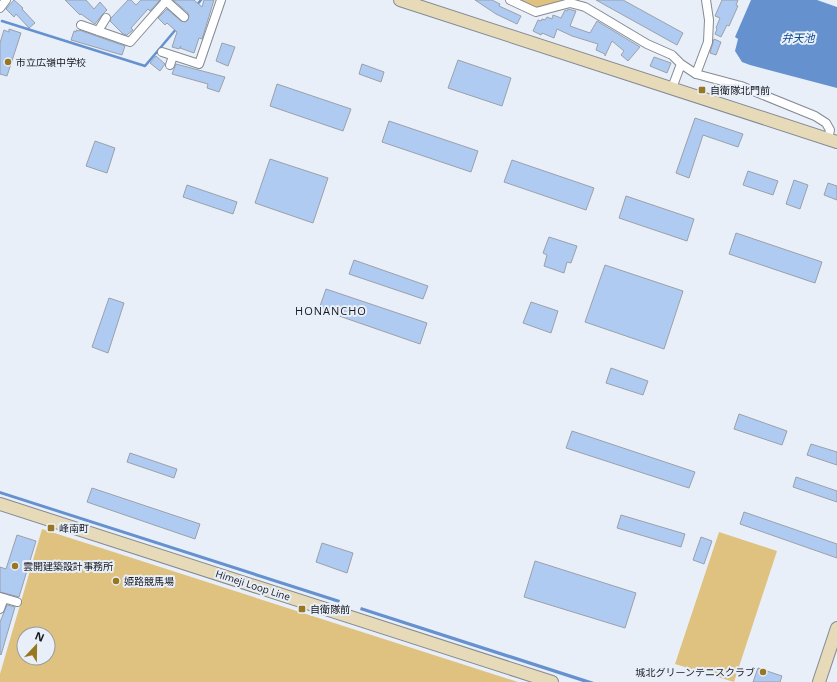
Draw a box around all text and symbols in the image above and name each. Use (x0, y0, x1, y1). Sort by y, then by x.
water label: 弁天池 (782, 30, 815, 45)
place label: 市立広嶺中学校 (16, 55, 86, 69)
marker: 市立広嶺中学校 (3, 57, 13, 67)
place label: 自衛隊北門前 (710, 83, 770, 97)
marker: 自衛隊北門前 (697, 85, 707, 95)
district label: HONANCHO (295, 303, 367, 318)
place label: 峰南町 (59, 521, 89, 535)
marker: 峰南町 (46, 523, 56, 533)
place label: 雲開建築設計事務所 (23, 559, 113, 573)
marker: 雲開建築設計事務所 (10, 561, 20, 571)
street label: Himeji Loop Line (214, 566, 293, 604)
place label: 姫路競馬場 (124, 574, 174, 588)
marker: 姫路競馬場 (111, 576, 121, 586)
place label: 自衛隊前 (310, 602, 350, 616)
marker: 自衛隊前 (297, 604, 307, 614)
north arrow (16, 626, 56, 666)
text: N (33, 628, 47, 645)
place label: 城北グリーンテニスクラブ (636, 665, 755, 679)
marker: 城北グリーンテニスクラブ (758, 667, 768, 677)

